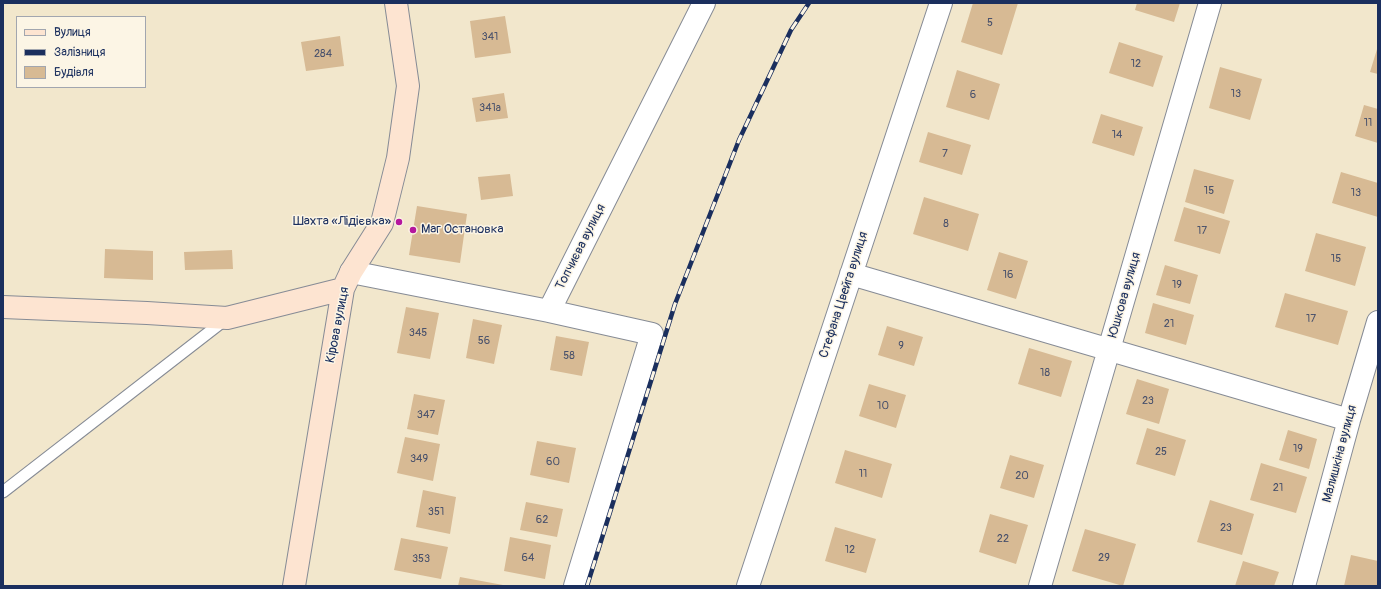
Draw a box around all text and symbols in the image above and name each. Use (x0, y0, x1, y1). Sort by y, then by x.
legend (16, 16, 146, 88)
house number: 5 (987, 16, 993, 30)
text: Вулиця (54, 25, 91, 40)
house number: 341 (482, 30, 498, 44)
text: Залізниця (54, 45, 106, 60)
house number: 284 (314, 47, 332, 61)
house number: 12 (1131, 57, 1141, 71)
text: Будівля (54, 65, 94, 80)
house number: 13 (1231, 87, 1241, 101)
house number: 6 (970, 88, 976, 102)
house number: 341а (479, 101, 501, 115)
house number: 11 (1364, 116, 1372, 130)
house number: 14 (1112, 128, 1122, 142)
house number: 7 (942, 147, 948, 161)
house number: 15 (1204, 184, 1214, 198)
house number: 13 (1351, 186, 1361, 200)
street label: Топчиєва вулиця (553, 201, 609, 293)
place label: Шахта «Лідієвка» (293, 214, 391, 230)
marker: Шахта «Лідієвка» (394, 217, 404, 227)
house number: 8 (943, 217, 949, 231)
place label: Маг Остановка (421, 222, 503, 238)
house number: 17 (1197, 224, 1207, 238)
marker: Маг Остановка (408, 225, 418, 235)
street label: Стефана Цвейга вулиця (816, 230, 872, 360)
street label: Юшкова вулиця (1105, 250, 1145, 340)
house number: 15 (1331, 252, 1341, 266)
house number: 16 (1003, 268, 1013, 282)
house number: 19 (1172, 278, 1182, 292)
street label: Кірова вулиця (323, 286, 353, 364)
house number: 17 (1306, 312, 1316, 326)
house number: 21 (1164, 317, 1174, 331)
house number: 345 (409, 326, 427, 340)
house number: 56 (478, 334, 490, 348)
house number: 9 (898, 339, 904, 353)
house number: 58 (563, 349, 575, 363)
house number: 18 (1040, 366, 1050, 380)
house number: 23 (1142, 394, 1154, 408)
house number: 10 (877, 399, 889, 413)
street label: Малишкіна вулиця (1319, 403, 1361, 505)
house number: 347 (417, 408, 435, 422)
house number: 19 (1293, 442, 1303, 456)
house number: 25 (1155, 445, 1167, 459)
house number: 349 (410, 452, 428, 466)
house number: 60 (546, 455, 560, 469)
house number: 11 (859, 467, 867, 481)
house number: 20 (1015, 469, 1029, 483)
house number: 21 (1273, 481, 1283, 495)
house number: 351 (428, 505, 444, 519)
house number: 62 (536, 513, 548, 527)
house number: 23 (1220, 521, 1232, 535)
house number: 22 (997, 532, 1009, 546)
house number: 12 (845, 543, 855, 557)
house number: 64 (522, 551, 534, 565)
house number: 29 (1098, 551, 1110, 565)
house number: 353 (412, 552, 430, 566)

